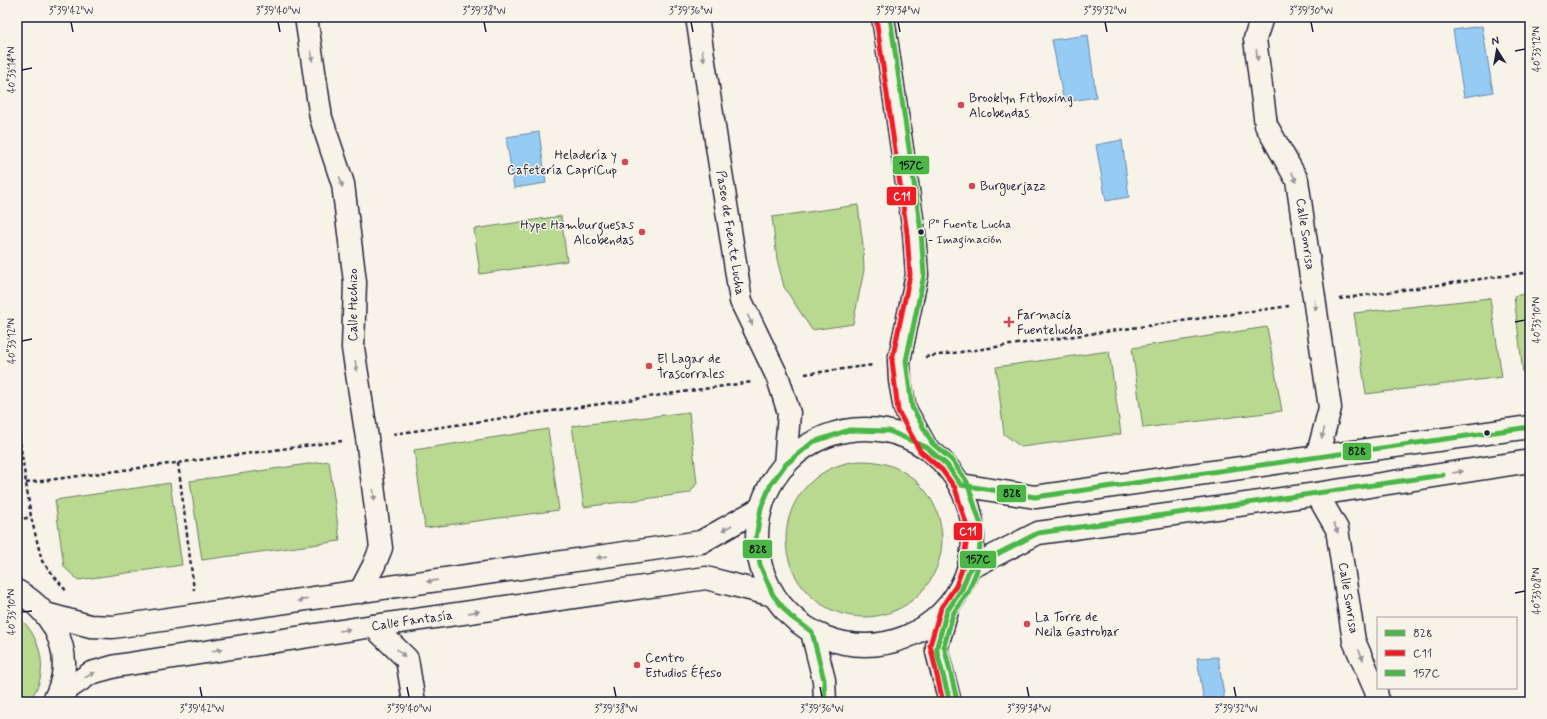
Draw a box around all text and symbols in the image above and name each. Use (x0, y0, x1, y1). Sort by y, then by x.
text: 3°39'42"W (49, 4, 93, 18)
text: 3°39'40"W (256, 4, 300, 18)
text: 3°39'38"W (462, 4, 506, 18)
text: 3°39'36"W (669, 4, 713, 18)
text: 3°39'34"W (876, 4, 920, 18)
text: 3°39'32"W (1083, 4, 1127, 18)
text: 3°39'30"W (1289, 4, 1333, 18)
text: 40°33'12"N (1530, 26, 1544, 72)
north arrow (1477, 30, 1517, 70)
text: N (1490, 34, 1500, 49)
text: 40°33'14"N (5, 46, 19, 93)
one-way arrow (700, 49, 706, 62)
one-way arrow (1254, 49, 1260, 61)
one-way arrow (309, 50, 315, 62)
place label: Brooklyn Fitboxing Alcobendas (969, 90, 1073, 122)
marker: Brooklyn Fitboxing Alcobendas (956, 100, 966, 110)
place label: Heladería y Cafetería CapriCup (507, 147, 617, 179)
line badge: 157C (892, 155, 930, 175)
marker: Heladería y Cafetería CapriCup (620, 157, 630, 167)
text: 157C (899, 159, 924, 173)
street label: Paseo de Fuente Lucha (712, 169, 748, 297)
one-way arrow (1291, 171, 1298, 183)
one-way arrow (339, 175, 345, 188)
place label: Burguerjazz (980, 178, 1047, 196)
marker: Burguerjazz (967, 181, 977, 191)
line badge: C11 (886, 186, 917, 206)
text: C11 (893, 190, 911, 204)
street label: Calle Sonrisa (1292, 197, 1318, 271)
place label: Hype Hamburguesas Alcobendas (520, 217, 634, 249)
place label: Pº Fuente Lucha - Imaginación (928, 217, 1012, 249)
marker: Hype Hamburguesas Alcobendas (637, 227, 647, 237)
marker: Pº Fuente Lucha - Imaginación (916, 227, 926, 237)
street label: Calle Hechizo (345, 268, 362, 342)
text: 40°33'10"N (1530, 297, 1544, 343)
one-way arrow (1312, 299, 1318, 311)
place label: Farmacia Fuentelucha (1017, 307, 1084, 339)
one-way arrow (747, 315, 753, 326)
marker: Farmacia Fuentelucha (1004, 317, 1014, 327)
text: 40°33'12"N (5, 318, 19, 364)
place label: El Lagar de Trascorrales (657, 351, 725, 383)
one-way arrow (353, 360, 359, 372)
marker: El Lagar de Trascorrales (644, 361, 654, 371)
one-way arrow (1320, 427, 1326, 439)
unlabelled marker (1482, 428, 1492, 438)
line badge: 828 (1342, 442, 1372, 461)
text: 828 (1348, 445, 1366, 459)
one-way arrow (1452, 469, 1464, 475)
line badge: 828 (996, 484, 1027, 503)
text: 828 (1003, 487, 1021, 501)
one-way arrow (371, 489, 377, 501)
line badge: C11 (953, 522, 983, 541)
one-way arrow (1333, 523, 1339, 535)
one-way arrow (721, 524, 733, 531)
text: C11 (959, 525, 977, 539)
line badge: 828 (742, 539, 773, 559)
text: 828 (749, 543, 767, 557)
line badge: 157C (959, 550, 997, 569)
text: 157C (966, 553, 991, 567)
one-way arrow (596, 554, 608, 560)
street label: Calle Sonrisa (1334, 561, 1362, 635)
text: 40°33'08"N (1530, 567, 1544, 615)
one-way arrow (425, 578, 438, 584)
text: 40°33'10"N (5, 589, 19, 635)
one-way arrow (297, 597, 309, 603)
street label: Calle Fantasía (370, 607, 454, 635)
one-way arrow (468, 609, 480, 615)
place label: La Torre de Neila Gastrobar (1035, 609, 1119, 641)
legend (1377, 617, 1517, 689)
marker: La Torre de Neila Gastrobar (1022, 619, 1032, 629)
text: 828 (1413, 626, 1433, 642)
one-way arrow (339, 627, 351, 633)
text: C11 (1413, 646, 1432, 662)
one-way arrow (211, 647, 223, 653)
one-way arrow (396, 648, 406, 658)
place label: Centro Estudios Éfeso (645, 650, 721, 682)
one-way arrow (1358, 650, 1364, 661)
marker: Centro Estudios Éfeso (632, 660, 642, 670)
text: 157C (1413, 666, 1440, 682)
one-way arrow (84, 672, 96, 678)
text: 3°39'42"W (180, 702, 224, 716)
text: 3°39'40"W (387, 702, 431, 716)
text: 3°39'38"W (594, 702, 638, 716)
text: 3°39'36"W (800, 702, 844, 716)
text: 3°39'34"W (1007, 702, 1051, 716)
text: 3°39'32"W (1214, 702, 1258, 716)

